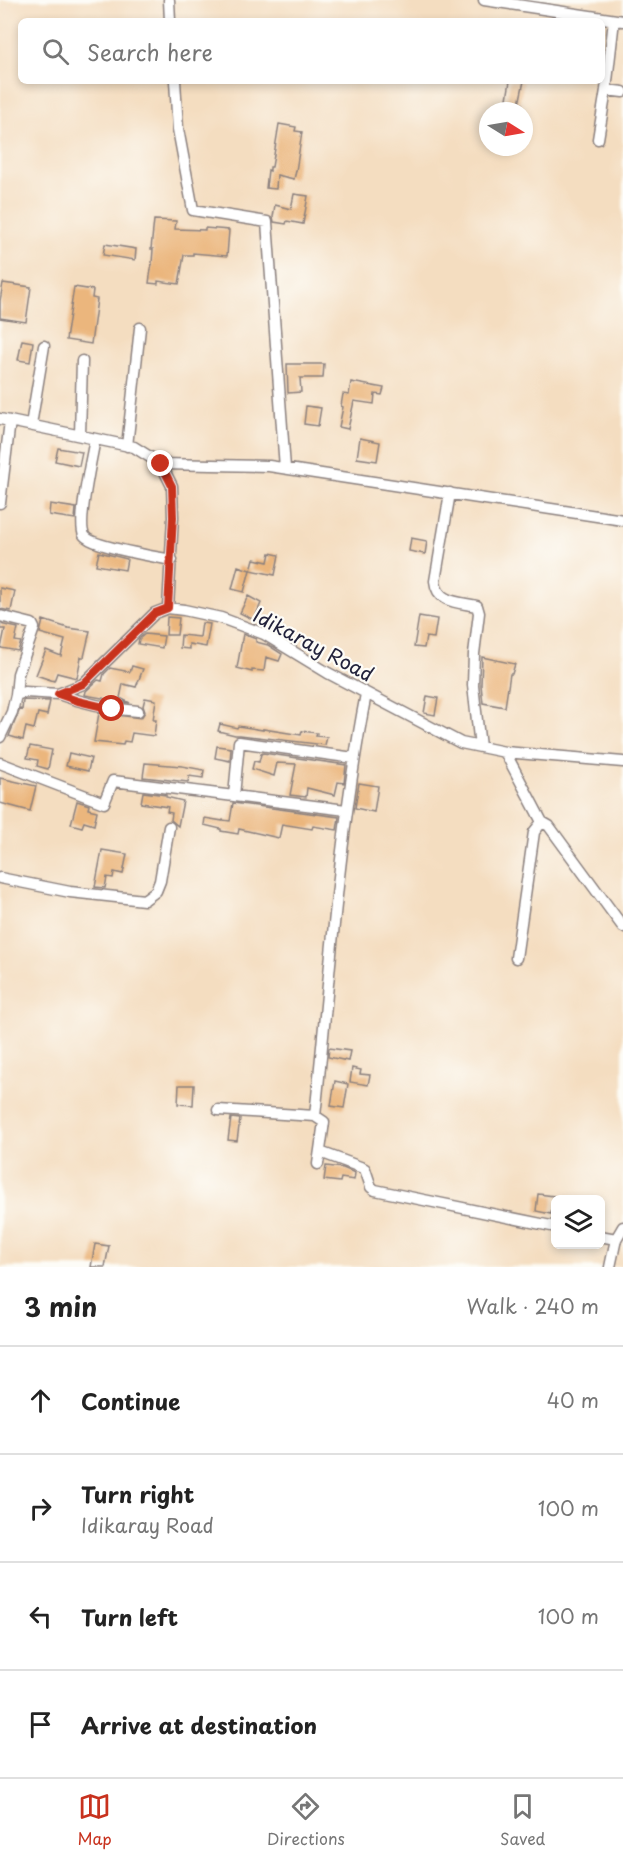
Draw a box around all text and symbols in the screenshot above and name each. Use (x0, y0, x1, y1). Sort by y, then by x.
search box (18, 18, 605, 84)
icon: search (39, 35, 72, 68)
text: Search here (87, 35, 213, 68)
north arrow (479, 102, 533, 156)
route end (147, 450, 173, 476)
street label: Idikaray Road (248, 600, 379, 689)
route start (98, 695, 124, 721)
map controls (551, 1195, 605, 1249)
button: layers (551, 1195, 605, 1249)
text: 3 min (24, 1287, 97, 1326)
text: Walk · 240 m (466, 1291, 599, 1321)
icon: ahead (24, 1384, 57, 1417)
text: Continue (81, 1384, 180, 1417)
text: 40 m (547, 1385, 599, 1415)
text: Turn right (81, 1477, 194, 1510)
icon: right (24, 1492, 57, 1525)
text: 100 m (538, 1493, 599, 1523)
text: Idikaray Road (81, 1510, 214, 1540)
icon: left (24, 1600, 57, 1633)
text: Turn left (81, 1600, 178, 1633)
text: 100 m (538, 1601, 599, 1631)
icon: arrive (24, 1708, 57, 1741)
text: Arrive at destination (81, 1708, 317, 1741)
tab: Map (78, 1790, 112, 1850)
tab: Directions (267, 1790, 345, 1850)
tab: Saved (500, 1790, 545, 1850)

